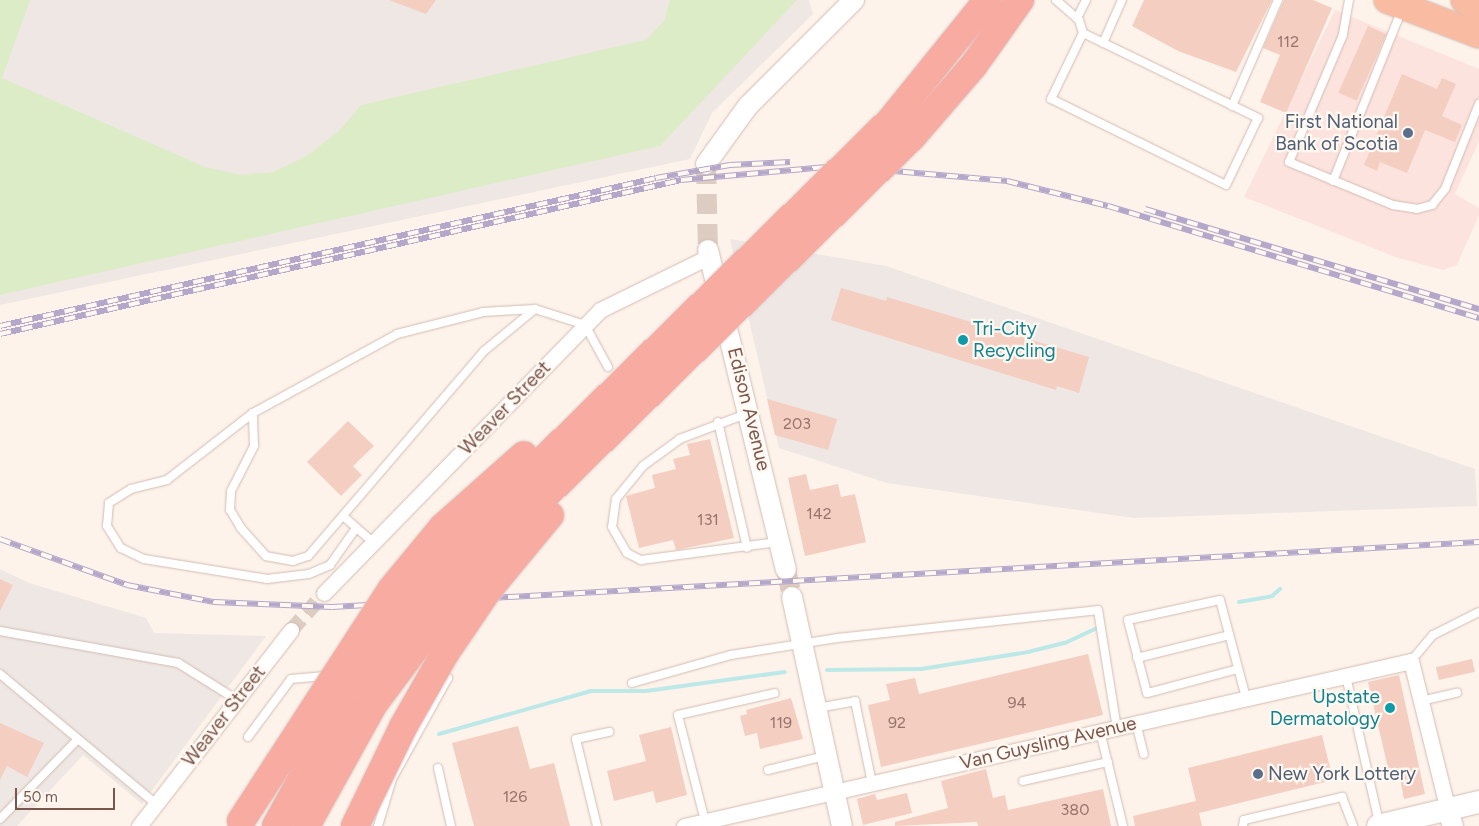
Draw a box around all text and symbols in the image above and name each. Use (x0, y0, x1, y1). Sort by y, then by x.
house number: 112 (1277, 32, 1299, 52)
place label: First National Bank of Scotia (1275, 111, 1398, 155)
marker: First National Bank of Scotia (1402, 127, 1414, 139)
place label: Tri-City Recycling (973, 318, 1056, 362)
marker: Tri-City Recycling (957, 334, 969, 346)
street label: Edison Avenue (723, 345, 775, 473)
street label: Weaver Street (455, 356, 555, 460)
house number: 203 (783, 414, 811, 434)
house number: 142 (806, 504, 832, 524)
house number: 131 (697, 510, 719, 530)
street label: Weaver Street (178, 661, 270, 771)
place label: Upstate Dermatology (1270, 686, 1380, 730)
house number: 94 (1008, 693, 1026, 713)
marker: Upstate Dermatology (1384, 702, 1396, 714)
street label: Van Guysling Avenue (957, 712, 1139, 774)
house number: 119 (770, 713, 792, 733)
house number: 92 (888, 713, 906, 733)
place label: New York Lottery (1268, 763, 1416, 785)
marker: New York Lottery (1252, 768, 1264, 780)
scale bar (18, 778, 118, 810)
house number: 126 (503, 787, 527, 807)
text: 50 m (23, 788, 58, 806)
house number: 380 (1061, 800, 1089, 820)

